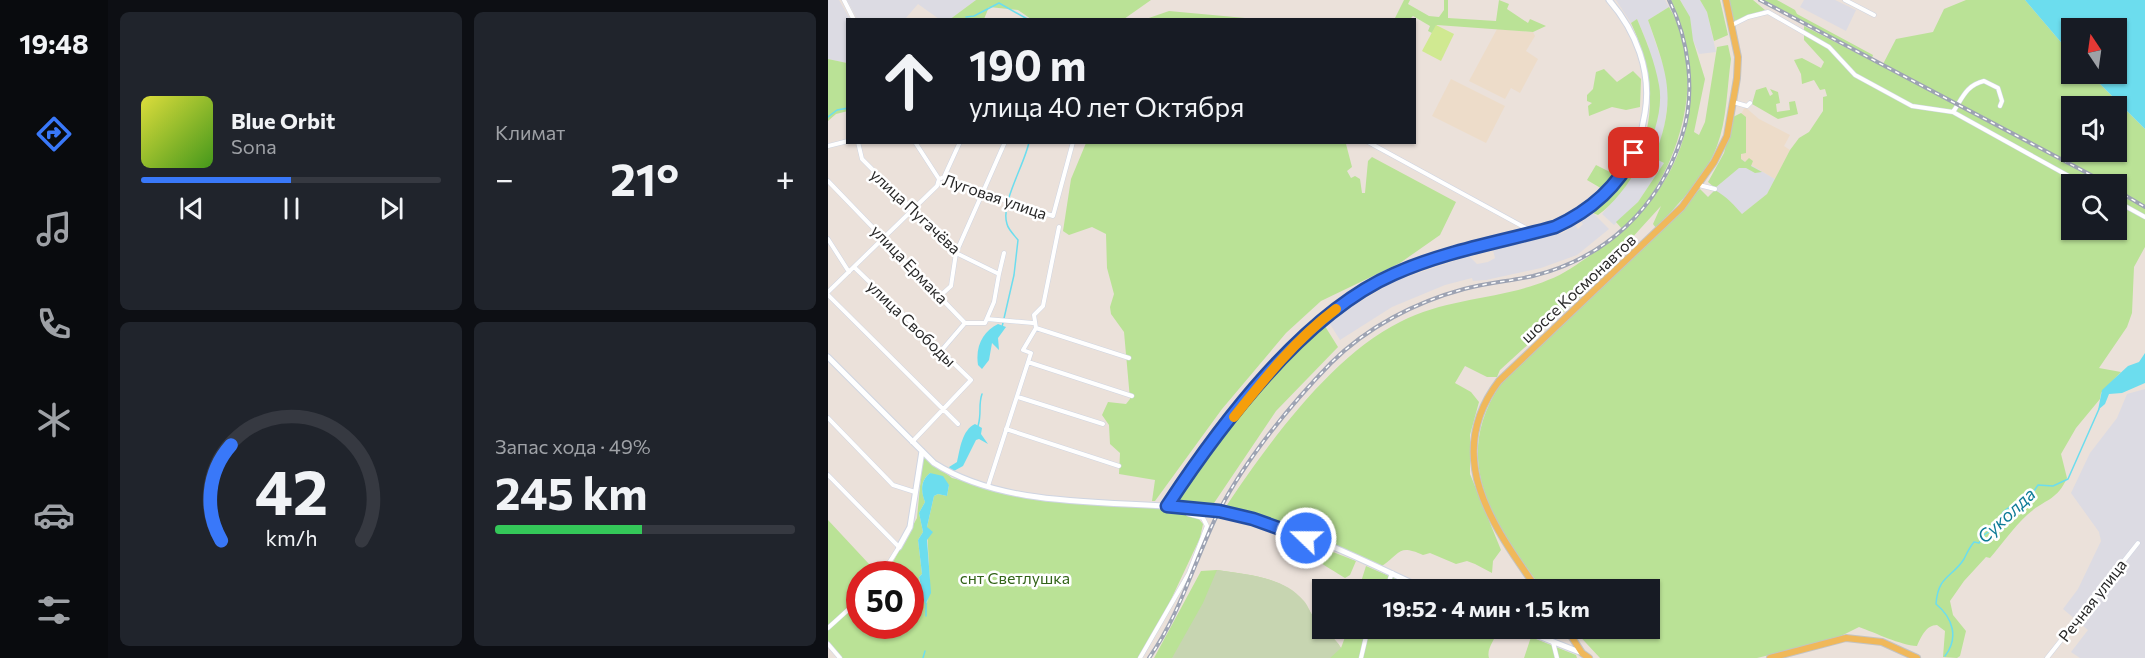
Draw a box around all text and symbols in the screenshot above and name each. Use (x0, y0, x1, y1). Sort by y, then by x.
north arrow (2061, 18, 2127, 84)
map controls (2061, 18, 2127, 240)
text: 19:48 (19, 27, 89, 60)
text: 190 m (969, 38, 1087, 90)
icon: ahead (870, 42, 948, 120)
text: улица 40 лет Октября (969, 90, 1244, 123)
button: sound (2061, 96, 2127, 162)
text: Blue Orbit (231, 107, 335, 134)
icon: directions (33, 113, 75, 155)
text: Климат (495, 120, 565, 144)
pin (1608, 127, 1659, 178)
text: Sona (231, 134, 277, 158)
icon: arrive (1617, 136, 1650, 169)
text: 21° (610, 150, 679, 205)
text: − (495, 157, 514, 198)
text: + (776, 157, 795, 198)
street label: улица Пугачёва (867, 164, 965, 258)
street label: Луговая улица (940, 169, 1050, 223)
button: search (2061, 174, 2127, 240)
icon: previous (175, 192, 208, 225)
icon: pause (275, 192, 308, 225)
icon: next (375, 192, 408, 225)
icon: music (33, 208, 75, 250)
street label: улица Ермака (868, 221, 952, 307)
street label: шоссе Космонавтов (1517, 230, 1639, 346)
street label: улица Свободы (864, 276, 960, 370)
icon: phone (33, 303, 75, 345)
icon: climate (33, 399, 75, 441)
text: Запас хода · 49% (495, 434, 651, 458)
text: 42 (254, 452, 328, 528)
text: 245 km (495, 464, 648, 519)
water label: Суколда (1972, 483, 2040, 547)
icon: car (33, 494, 75, 536)
position arrow (1274, 506, 1338, 570)
text: km/h (265, 524, 317, 550)
street label: Речная улица (2054, 555, 2130, 645)
speed limit sign: 50 (846, 561, 924, 639)
park label: снт Светлушка (960, 568, 1070, 587)
icon: filters (33, 589, 75, 631)
text: 19:52 · 4 мин · 1.5 km (1382, 595, 1590, 622)

